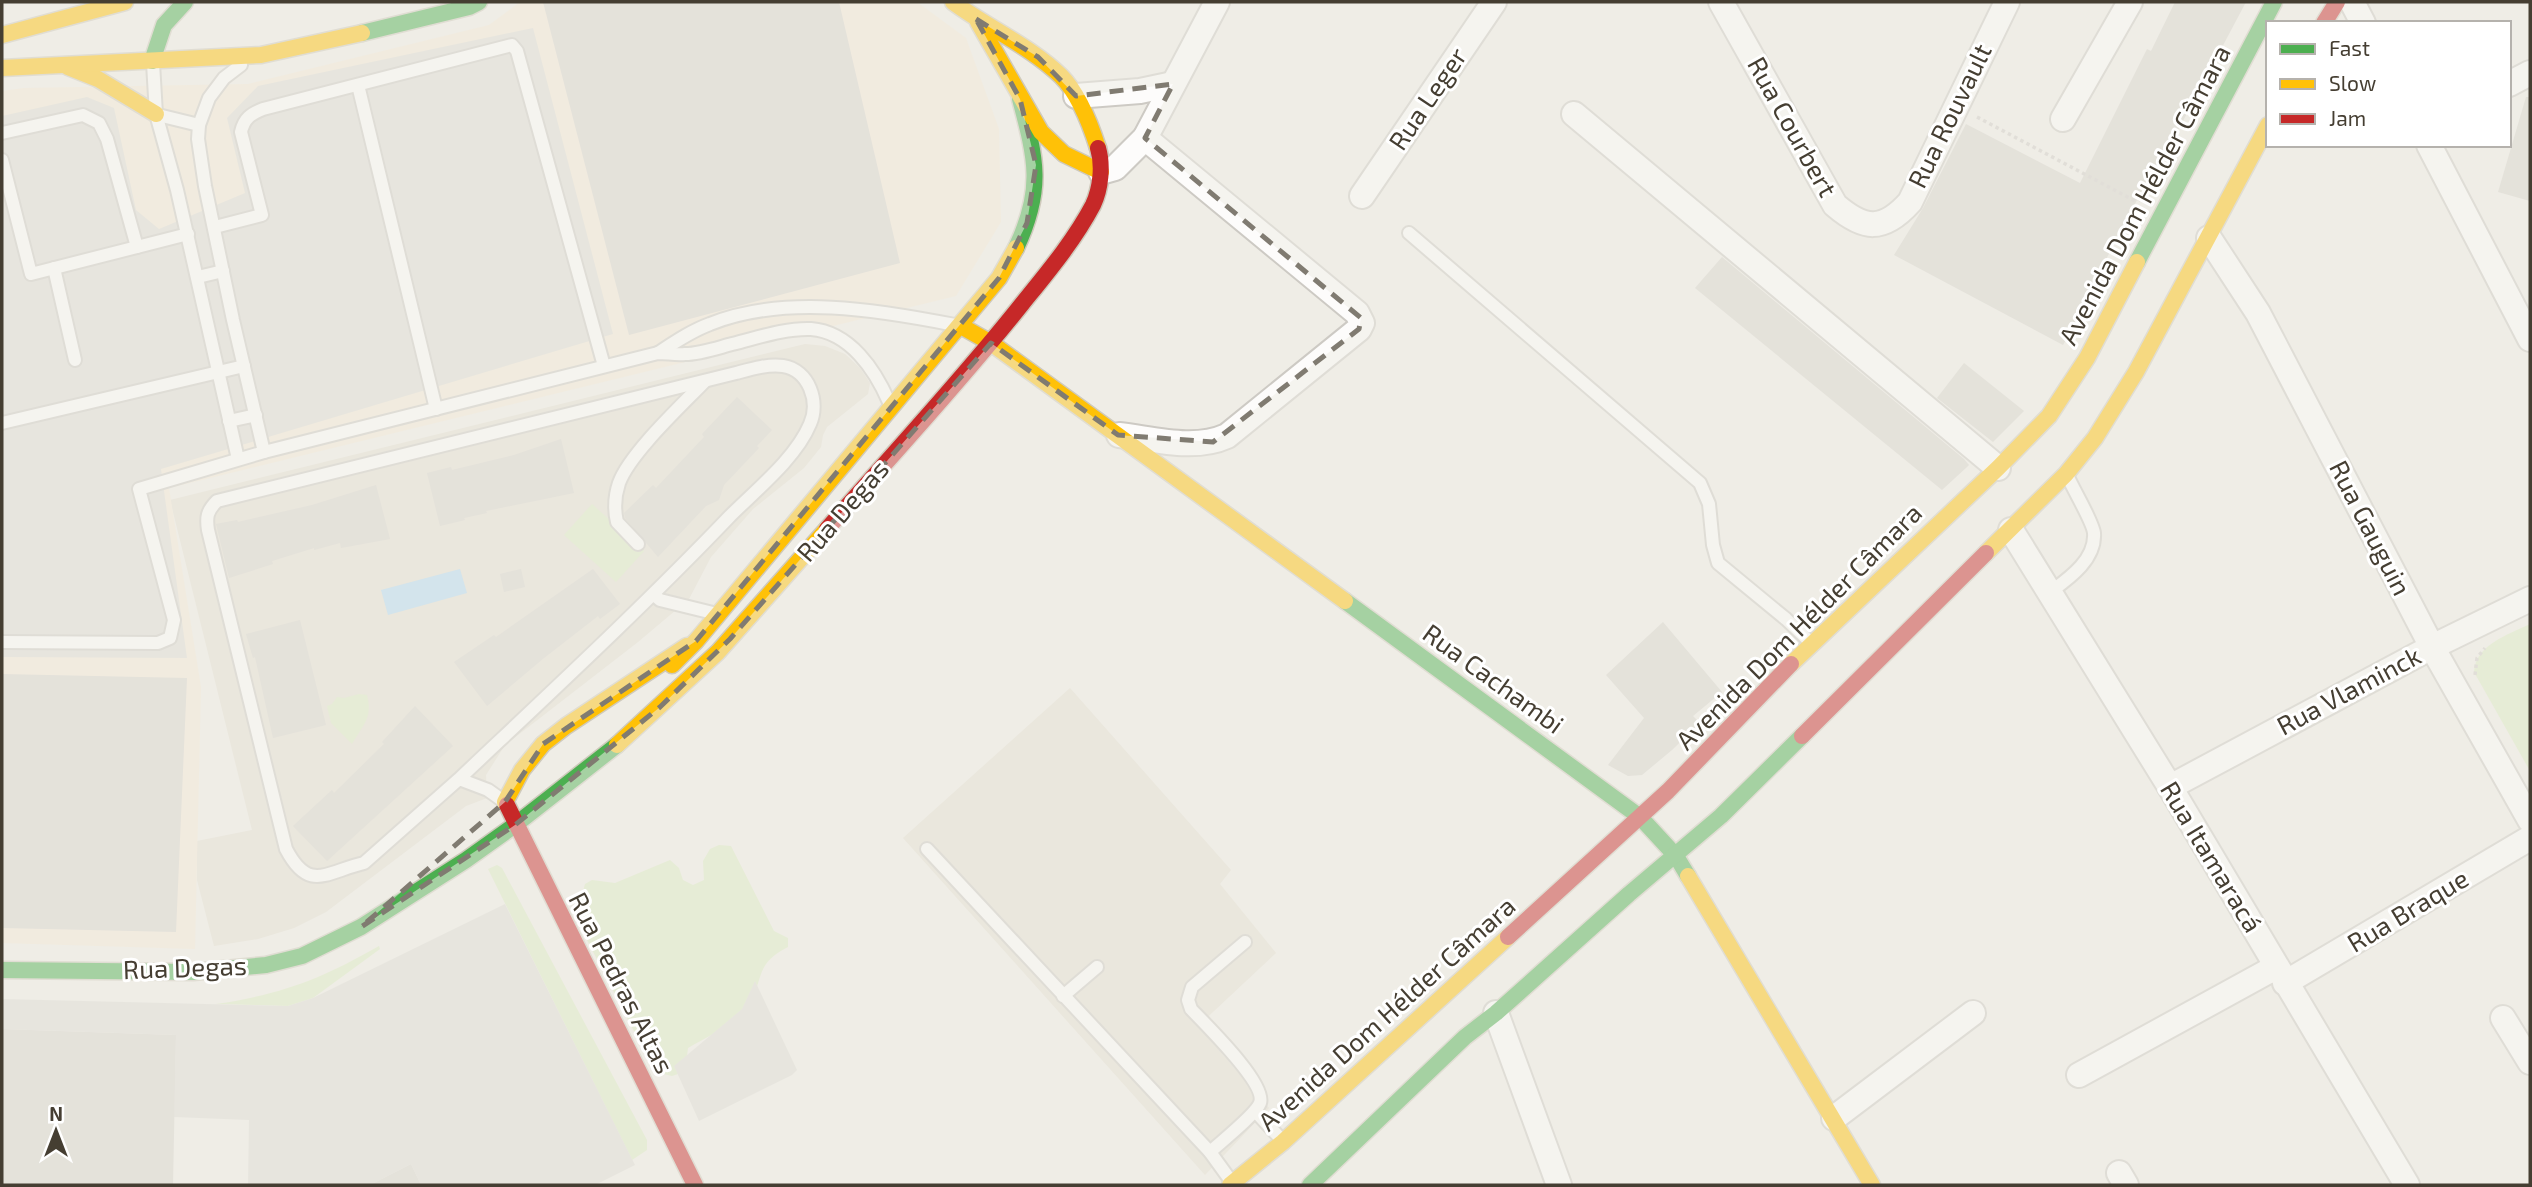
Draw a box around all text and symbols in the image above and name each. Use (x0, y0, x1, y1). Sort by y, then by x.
legend (2266, 21, 2511, 147)
text: Fast (2329, 35, 2370, 60)
street label: Rua Rouvault (1900, 38, 1997, 193)
street label: Avenida Dom Hélder Câmara (2051, 39, 2236, 349)
street label: Rua Leger (1381, 41, 1472, 155)
street label: Rua Courbert (1742, 51, 1844, 202)
text: Slow (2329, 70, 2376, 95)
text: Jam (2329, 105, 2366, 130)
street label: Rua Degas (789, 453, 894, 567)
street label: Rua Gauguin (2324, 455, 2419, 600)
street label: Avenida Dom Hélder Câmara (1669, 497, 1927, 755)
street label: Rua Cachambi (1418, 616, 1570, 739)
street label: Rua Vlaminck (2271, 639, 2426, 741)
street label: Rua Itamaracá (2155, 775, 2270, 937)
street label: Rua Braque (2341, 862, 2473, 958)
street label: Rua Pedras Altas (563, 887, 681, 1078)
street label: Avenida Dom Hélder Câmara (1251, 889, 1521, 1136)
street label: Rua Degas (122, 949, 247, 984)
north arrow (21, 1096, 91, 1166)
text: N (49, 1102, 63, 1125)

